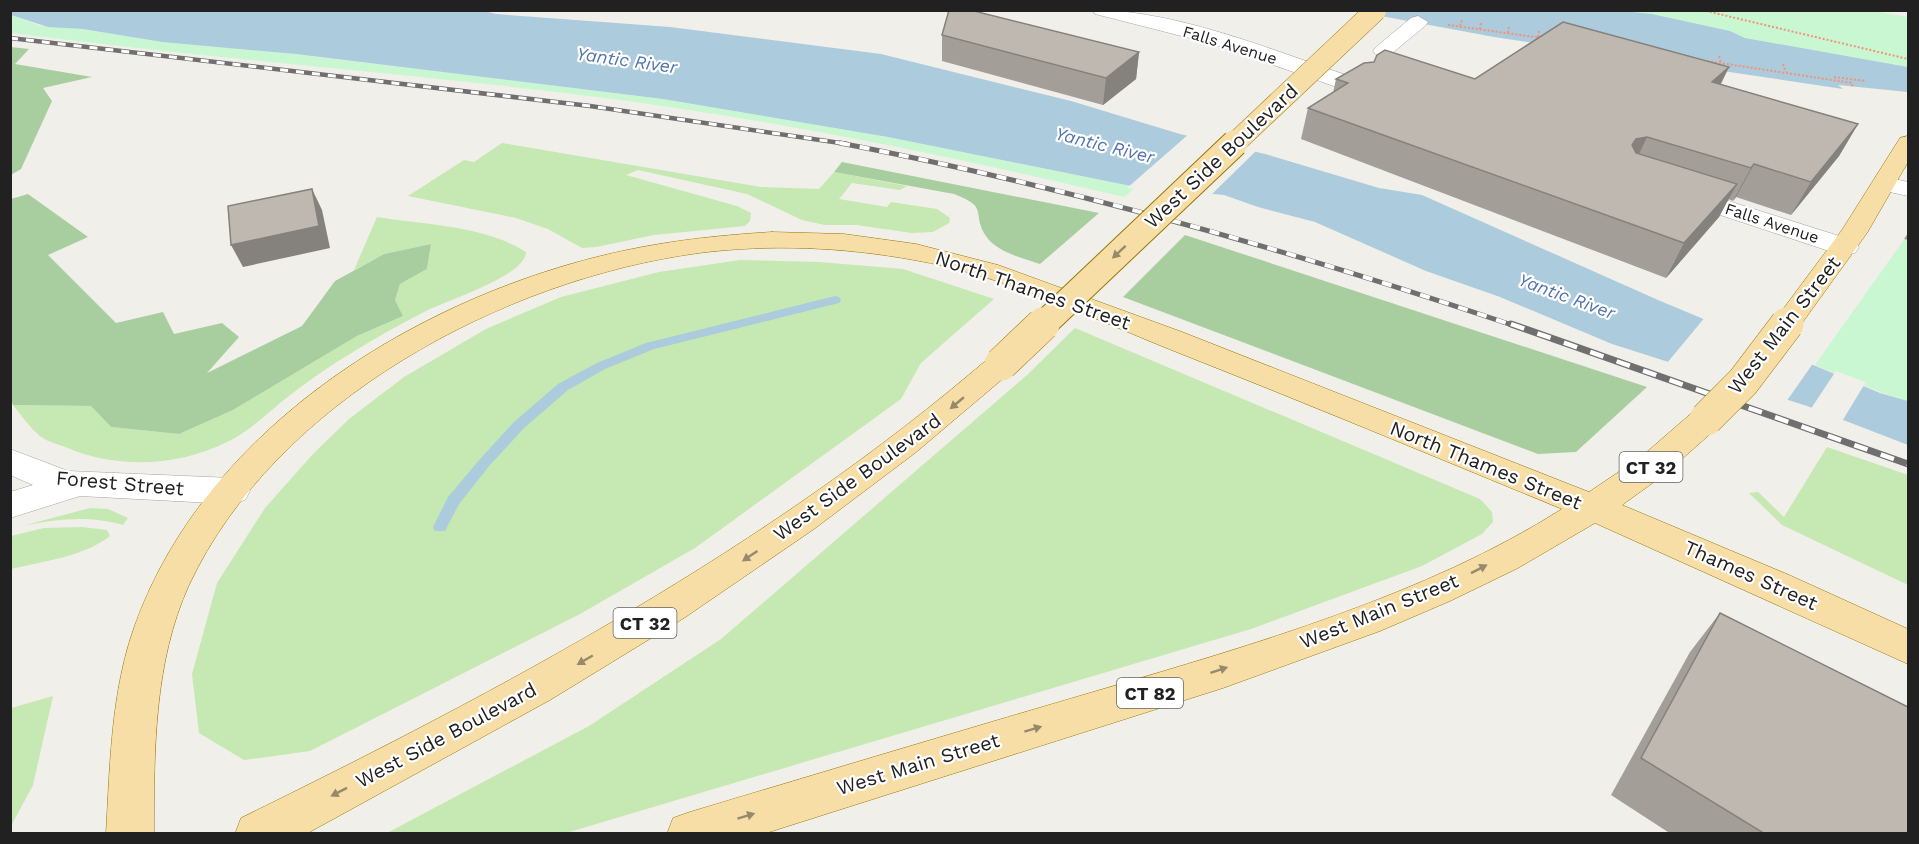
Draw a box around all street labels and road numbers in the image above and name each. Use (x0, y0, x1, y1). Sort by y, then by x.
street label: Falls Avenue (1181, 22, 1279, 68)
street label: West Side Boulevard (1139, 79, 1303, 233)
street label: Falls Avenue (1723, 199, 1821, 247)
street label: North Thames Street (932, 245, 1134, 335)
street label: West Main Street (1723, 251, 1846, 399)
street label: West Side Boulevard (768, 408, 946, 546)
street label: North Thames Street (1387, 416, 1586, 515)
road number: CT 32 (1620, 452, 1682, 482)
street label: Forest Street (55, 465, 186, 501)
street label: Thames Street (1681, 535, 1822, 615)
street label: West Main Street (1296, 568, 1462, 654)
road number: CT 32 (614, 608, 676, 638)
street label: West Side Boulevard (351, 677, 541, 793)
road number: CT 82 (1117, 678, 1183, 708)
street label: West Main Street (834, 728, 1003, 800)

